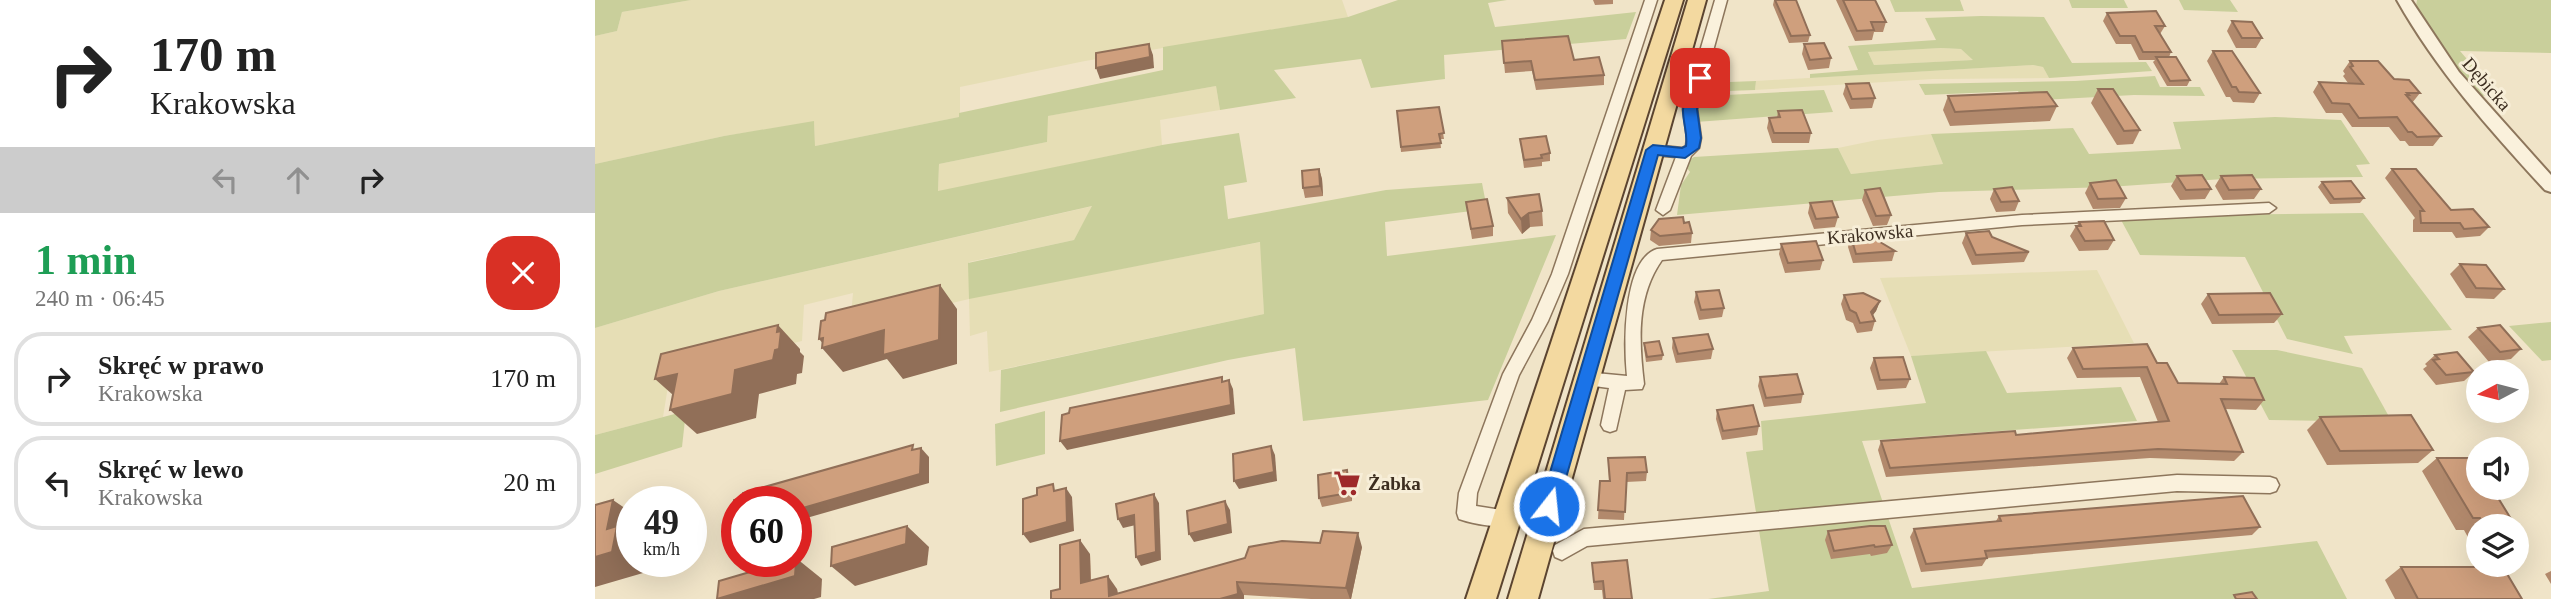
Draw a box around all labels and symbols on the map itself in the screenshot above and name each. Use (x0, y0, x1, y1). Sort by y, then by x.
pin (1670, 48, 1730, 108)
street label: Dębicka (2458, 53, 2516, 115)
street label: Krakowska (1826, 220, 1915, 248)
north arrow (2466, 360, 2529, 424)
supermarket icon: Żabka (1332, 468, 1362, 498)
position arrow (1512, 469, 1586, 543)
place label: Żabka (1368, 473, 1421, 494)
speed limit sign: 60 (721, 486, 812, 577)

